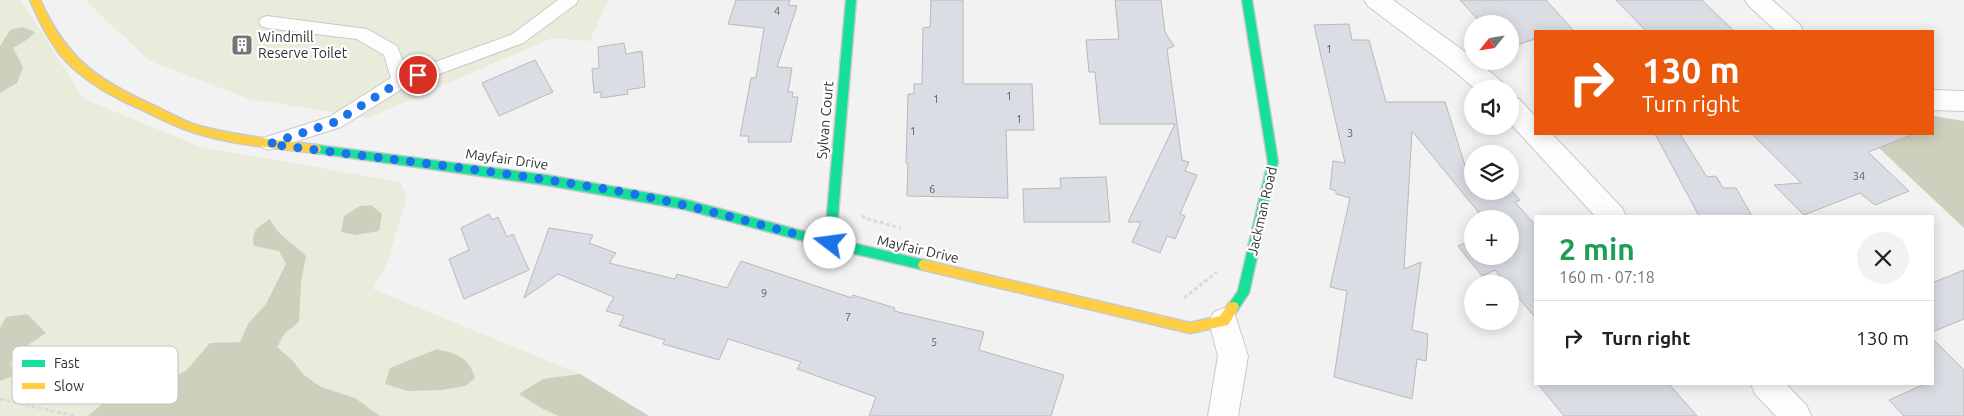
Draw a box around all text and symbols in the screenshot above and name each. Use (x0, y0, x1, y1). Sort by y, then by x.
house number: 4 (774, 5, 780, 17)
north arrow (1464, 15, 1519, 70)
map controls (1464, 15, 1519, 330)
place label: Windmill Reserve Toilet (258, 29, 348, 61)
building icon: Windmill Reserve Toilet (230, 33, 254, 57)
house number: 1 (1326, 43, 1332, 55)
icon: right (1559, 50, 1624, 115)
text: 130 m (1642, 50, 1740, 90)
pin (397, 54, 439, 96)
icon: arrive (404, 61, 432, 89)
street label: Sylvan Court (814, 80, 836, 160)
button: sound (1464, 80, 1519, 135)
house number: 1 (1006, 90, 1012, 102)
text: Turn right (1642, 91, 1740, 116)
house number: 1 (933, 93, 939, 105)
house number: 1 (1016, 113, 1022, 125)
house number: 1 (910, 125, 916, 137)
house number: 3 (1347, 127, 1353, 139)
street label: Mayfair Drive (464, 145, 550, 173)
button: layers (1464, 145, 1519, 200)
street label: Jackman Road (1244, 165, 1280, 257)
house number: 34 (1853, 170, 1865, 182)
house number: 6 (929, 183, 935, 195)
button: + (1464, 210, 1519, 265)
position arrow (803, 216, 855, 268)
street label: Mayfair Drive (875, 232, 961, 266)
text: 2 min (1559, 232, 1635, 266)
button: close (1857, 232, 1909, 284)
text: 160 m · 07:18 (1559, 268, 1655, 286)
button: − (1464, 275, 1519, 330)
house number: 9 (761, 287, 767, 299)
house number: 7 (845, 311, 851, 323)
icon: right (1559, 324, 1587, 352)
text: Turn right (1602, 327, 1690, 349)
text: 130 m (1856, 327, 1909, 349)
house number: 5 (931, 336, 937, 348)
legend (12, 346, 178, 404)
text: Fast (54, 355, 80, 371)
text: Slow (54, 378, 84, 394)

